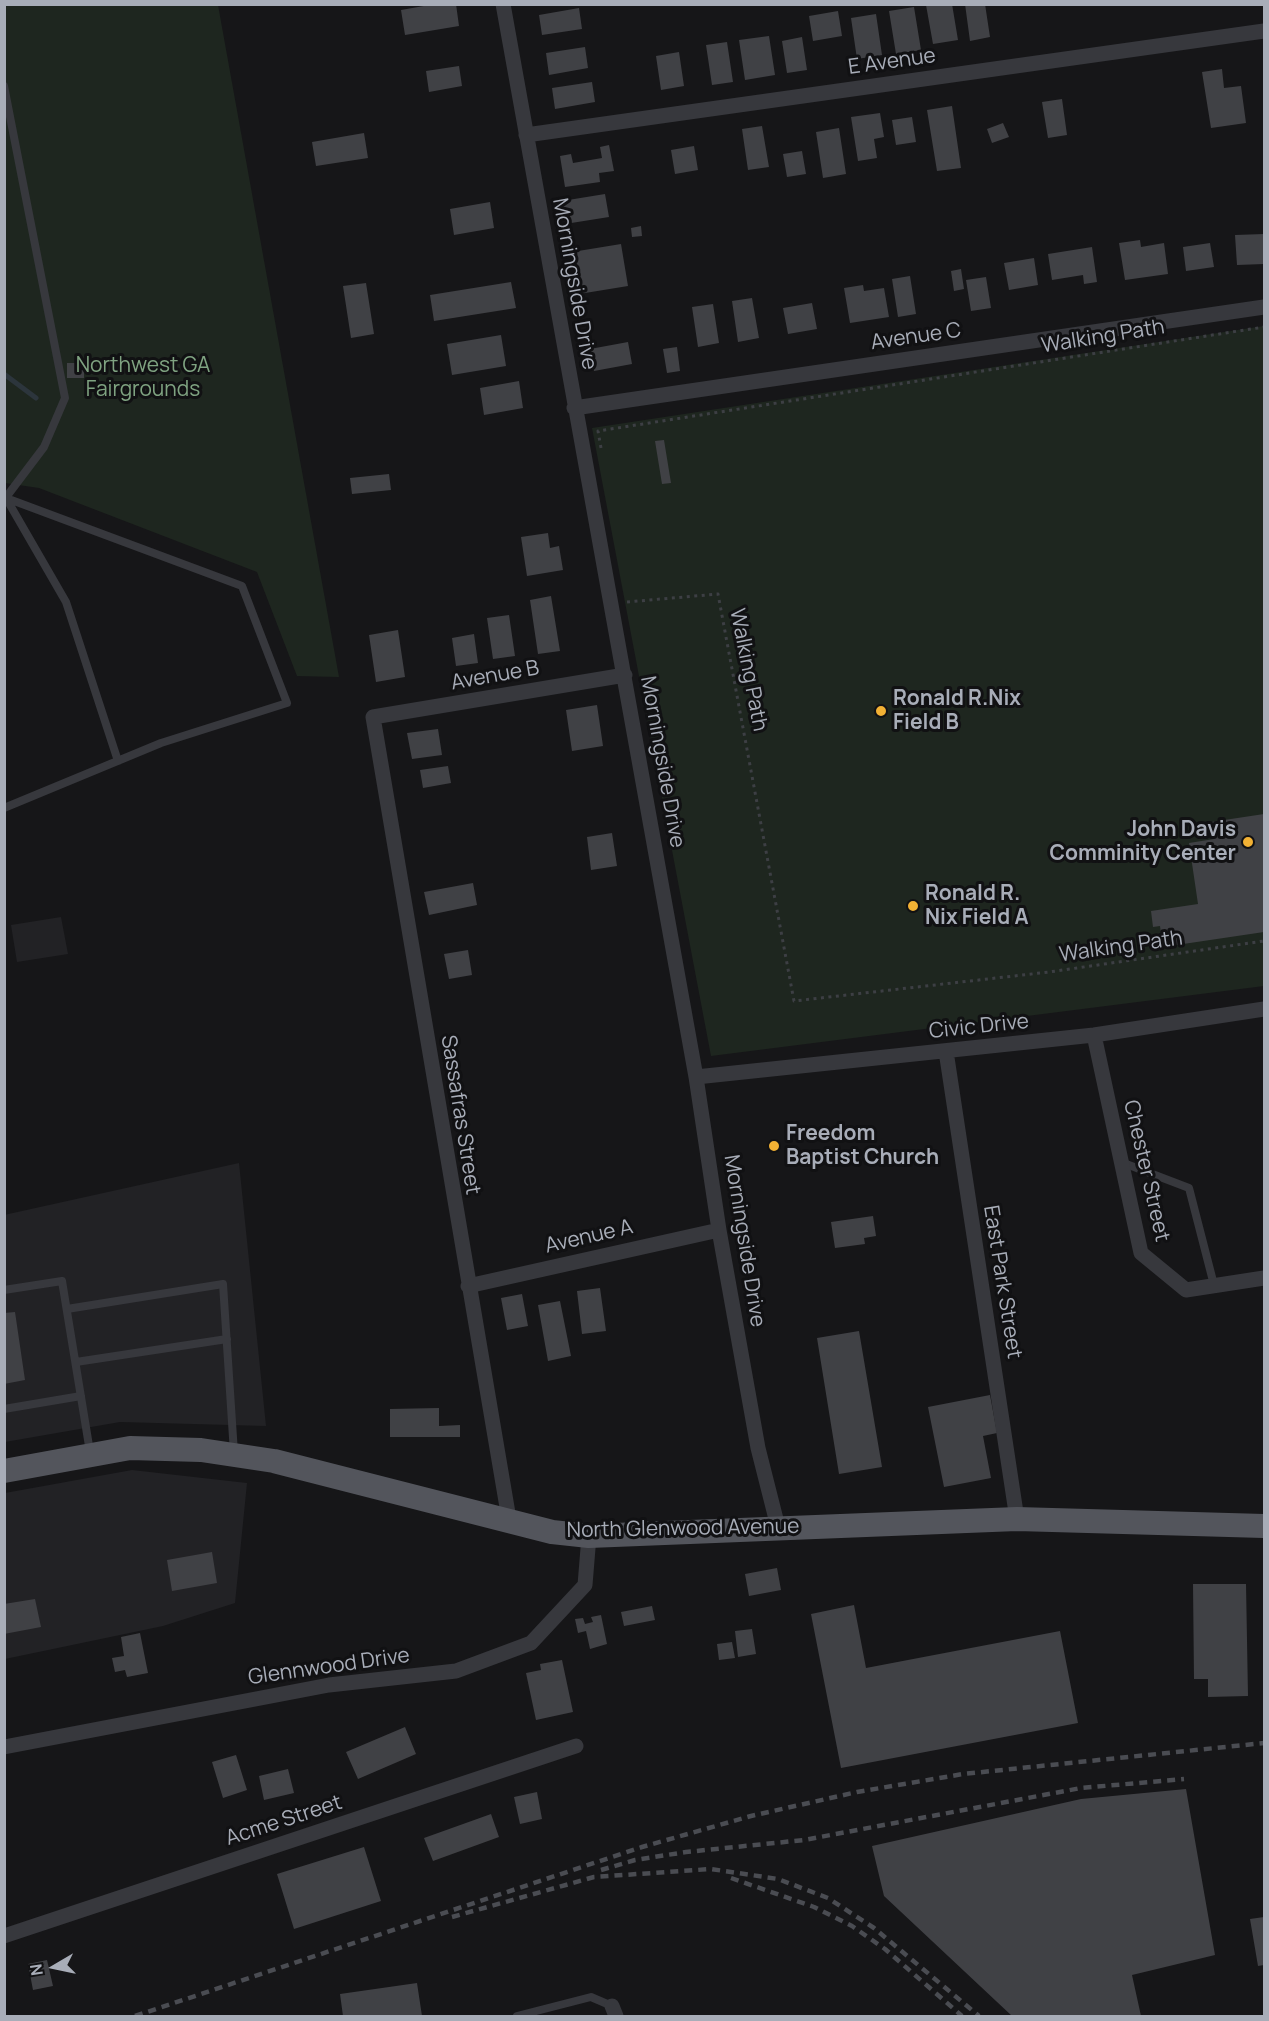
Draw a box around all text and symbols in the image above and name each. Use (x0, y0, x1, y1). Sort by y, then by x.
street label: E Avenue (847, 43, 937, 81)
street label: Morningside Drive (546, 196, 602, 372)
street label: Walking Path (1040, 315, 1166, 359)
street label: Avenue C (869, 318, 963, 356)
park label: Northwest GA Fairgrounds (76, 353, 210, 403)
street label: Walking Path (724, 607, 772, 733)
street label: Avenue B (449, 656, 541, 696)
street label: Morningside Drive (634, 674, 690, 850)
place label: Ronald R.Nix Field B (893, 686, 1021, 736)
marker: Ronald R.Nix Field B (874, 704, 888, 718)
place label: John Davis Comminity Center (1050, 817, 1236, 867)
marker: John Davis Comminity Center (1241, 835, 1255, 849)
place label: Ronald R. Nix Field A (925, 881, 1028, 931)
marker: Ronald R. Nix Field A (906, 899, 920, 913)
street label: Walking Path (1058, 926, 1184, 968)
street label: Civic Drive (928, 1009, 1030, 1045)
street label: Sassafras Street (435, 1033, 485, 1197)
street label: Chester Street (1117, 1098, 1175, 1244)
place label: Freedom Baptist Church (786, 1121, 939, 1171)
marker: Freedom Baptist Church (767, 1139, 781, 1153)
street label: Morningside Drive (718, 1153, 770, 1329)
street label: East Park Street (977, 1203, 1027, 1361)
street label: Avenue A (543, 1215, 635, 1259)
street label: North Glenwood Avenue (566, 1514, 800, 1544)
street label: Glennwood Drive (247, 1643, 411, 1691)
street label: Acme Street (223, 1790, 345, 1852)
north arrow (24, 1937, 84, 1997)
text: N (24, 1962, 48, 1977)

